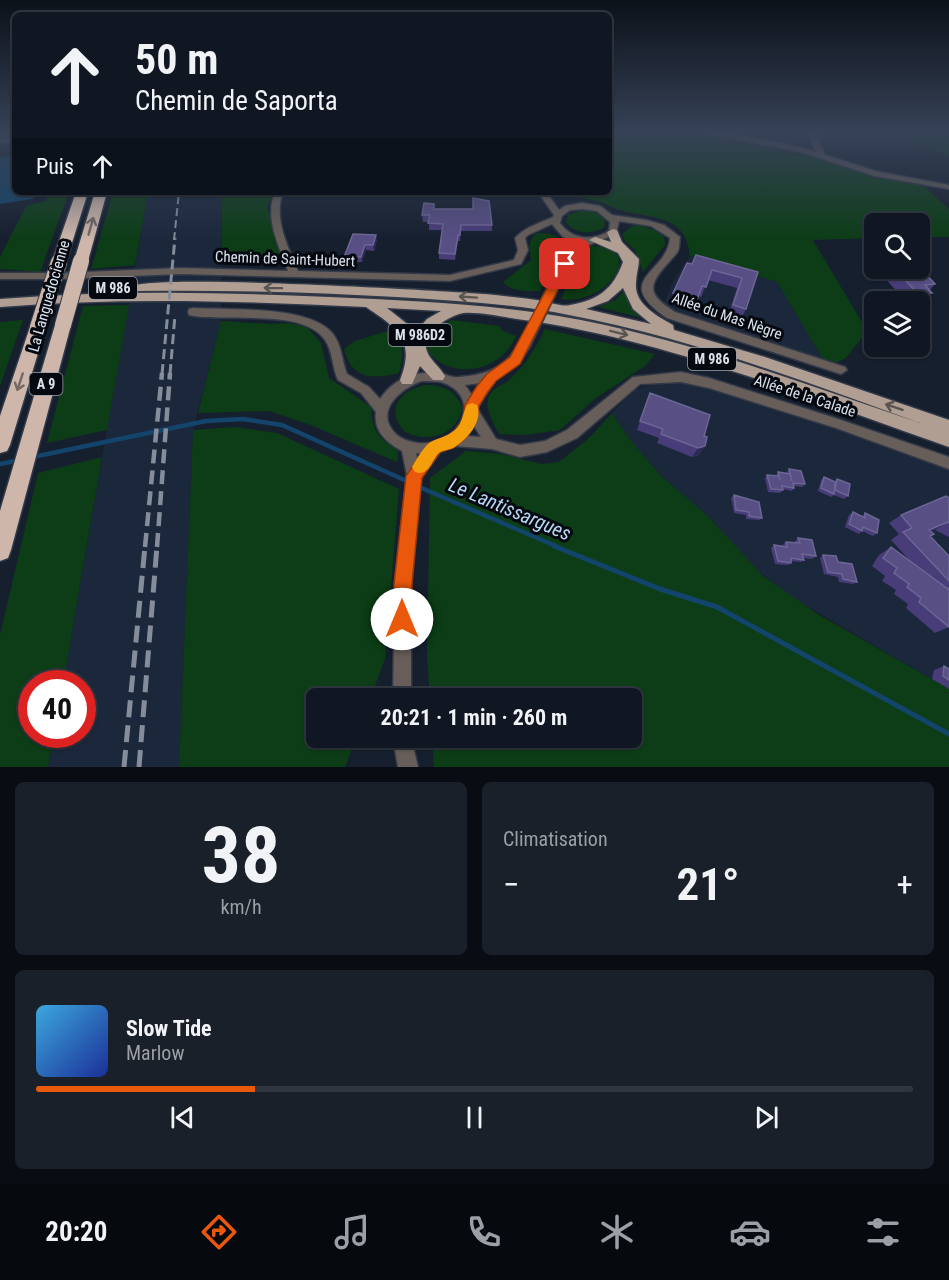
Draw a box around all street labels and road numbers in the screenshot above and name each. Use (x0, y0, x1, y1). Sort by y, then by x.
street label: La Languedocienne (25, 238, 73, 354)
street label: Chemin de Saint-Hubert (215, 248, 355, 270)
road number: M 986 (89, 277, 137, 299)
street label: Allée du Mas Nègre (670, 289, 784, 343)
road number: M 986D2 (388, 324, 452, 346)
road number: M 986 (688, 348, 736, 370)
street label: Allée de la Calade (752, 371, 858, 421)
road number: A 9 (30, 373, 63, 395)

